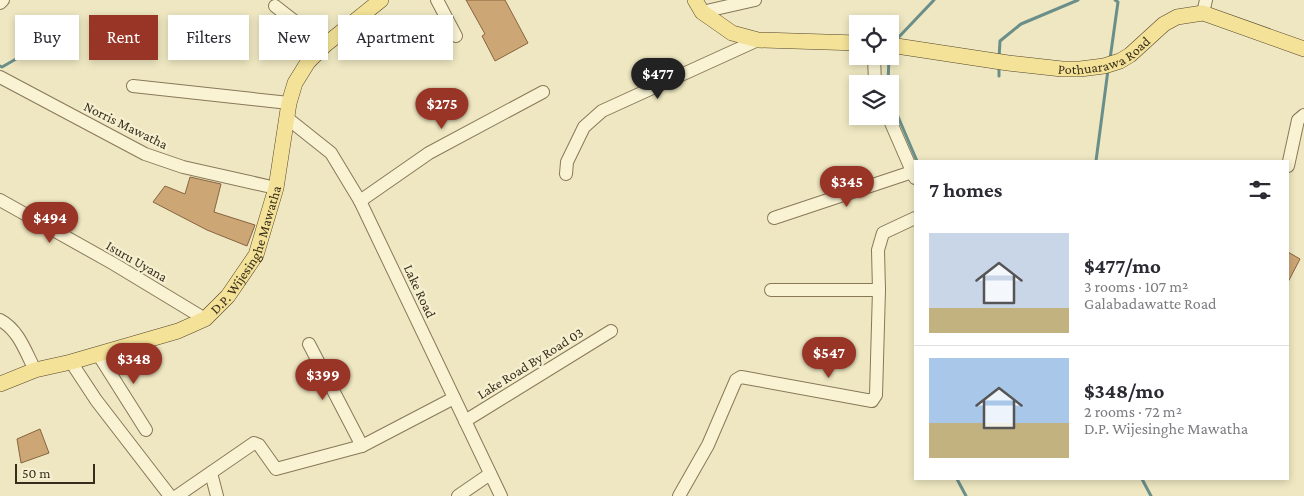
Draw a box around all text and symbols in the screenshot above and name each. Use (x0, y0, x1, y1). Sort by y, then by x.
chip: Buy (15, 15, 79, 60)
chip: Rent (89, 15, 158, 60)
chip: Filters (168, 15, 249, 60)
chip: New (259, 15, 328, 60)
chip: Apartment (338, 15, 453, 60)
map controls (849, 15, 899, 125)
button: locate (849, 15, 899, 65)
street label: Pothuarawa Road (1057, 32, 1154, 77)
pin: $477 (628, 58, 688, 100)
text: $477 (642, 65, 674, 82)
button: layers (849, 75, 899, 125)
pin: $275 (412, 88, 472, 130)
text: $275 (426, 95, 458, 112)
street label: Norris Mawatha (82, 98, 171, 152)
pin: $345 (817, 166, 877, 208)
text: $345 (831, 173, 863, 190)
icon: filters (1246, 176, 1274, 204)
text: 7 homes (929, 178, 1002, 202)
street label: D.P. Wijesinghe Mawatha (207, 183, 284, 317)
pin: $494 (20, 202, 80, 244)
text: $494 (33, 209, 67, 226)
street label: Isuru Uyana (104, 237, 171, 285)
icon: home (969, 253, 1029, 313)
text: $477/mo (1084, 254, 1161, 278)
street label: Lake Road (401, 262, 440, 321)
text: 3 rooms · 107 m² (1084, 278, 1188, 295)
text: Galabadawatte Road (1084, 295, 1217, 312)
street label: Lake Road By Road 03 (474, 324, 586, 402)
pin: $547 (799, 336, 859, 379)
pin: $348 (104, 342, 164, 385)
text: $547 (813, 344, 845, 361)
text: $348 (117, 350, 151, 367)
pin: $399 (293, 358, 353, 401)
text: $399 (306, 366, 340, 383)
icon: home (969, 378, 1029, 438)
text: $348/mo (1084, 379, 1164, 403)
text: 2 rooms · 72 m² (1084, 403, 1182, 420)
text: D.P. Wijesinghe Mawatha (1084, 420, 1248, 437)
scale bar (15, 461, 95, 484)
text: 50 m (22, 465, 50, 481)

